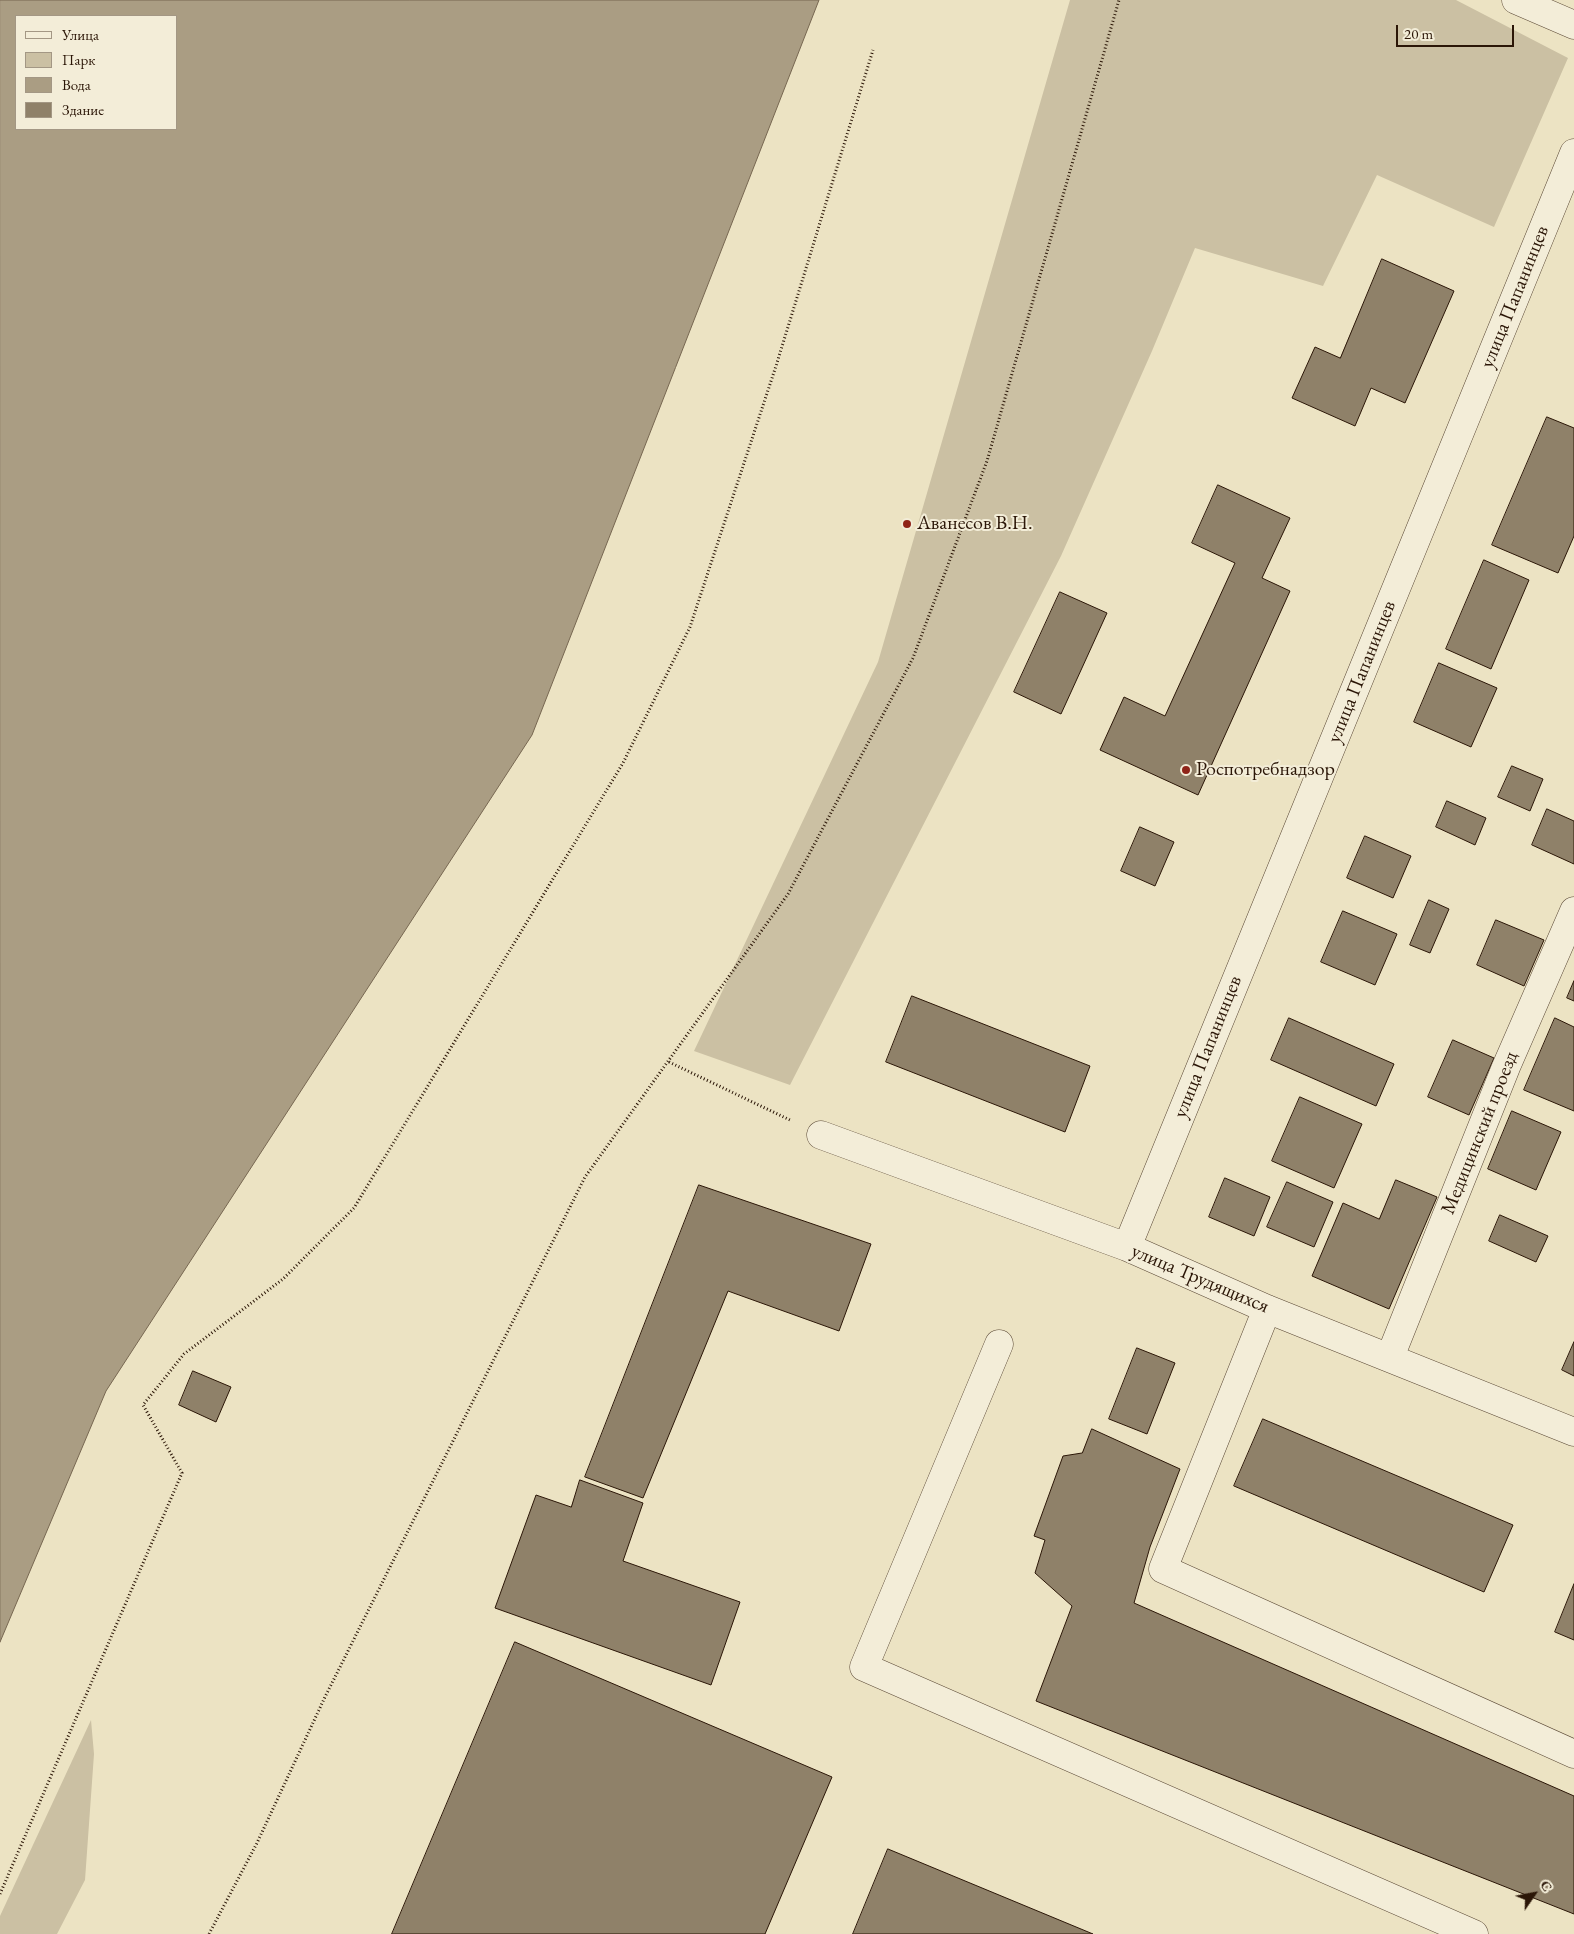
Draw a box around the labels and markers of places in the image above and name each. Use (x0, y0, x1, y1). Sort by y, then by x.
place label: Аванесов В.Н. (917, 512, 1033, 536)
marker: Аванесов В.Н. (901, 518, 913, 530)
place label: Роспотребнадзор (1196, 758, 1335, 782)
marker: Роспотребнадзор (1180, 764, 1192, 776)

